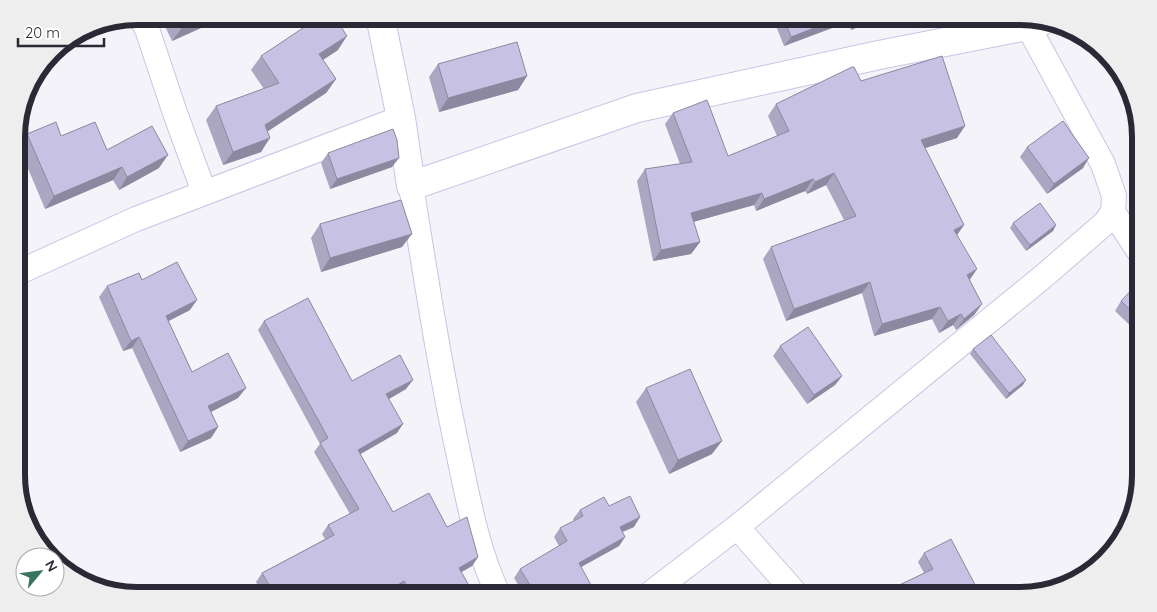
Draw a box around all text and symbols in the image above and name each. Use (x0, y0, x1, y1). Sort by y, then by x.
scale bar (18, 15, 104, 47)
text: 20 m (25, 23, 60, 42)
north arrow (15, 547, 65, 597)
text: N (41, 557, 62, 575)

